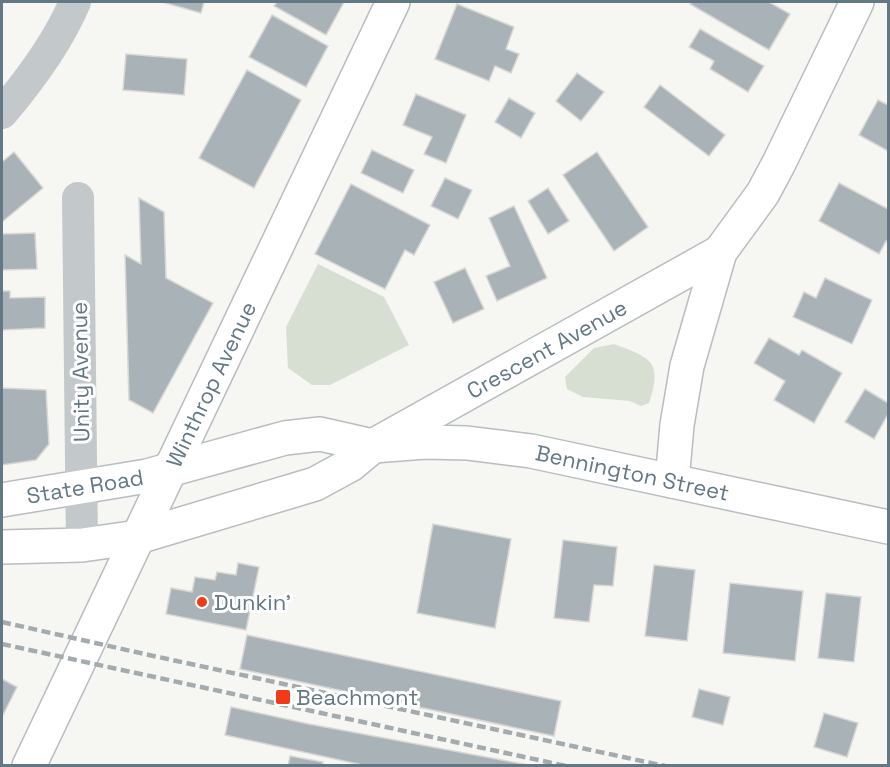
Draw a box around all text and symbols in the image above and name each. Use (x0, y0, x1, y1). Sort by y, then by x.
street label: Crescent Avenue (462, 293, 632, 405)
street label: Winthrop Avenue (160, 297, 262, 472)
street label: Unity Avenue (65, 302, 95, 442)
street label: Bennington Street (533, 438, 732, 507)
street label: State Road (24, 463, 145, 510)
place label: Dunkin' (214, 588, 291, 616)
marker: Dunkin' (195, 595, 209, 609)
place label: Beachmont (296, 683, 418, 711)
marker: Beachmont (274, 688, 292, 706)

